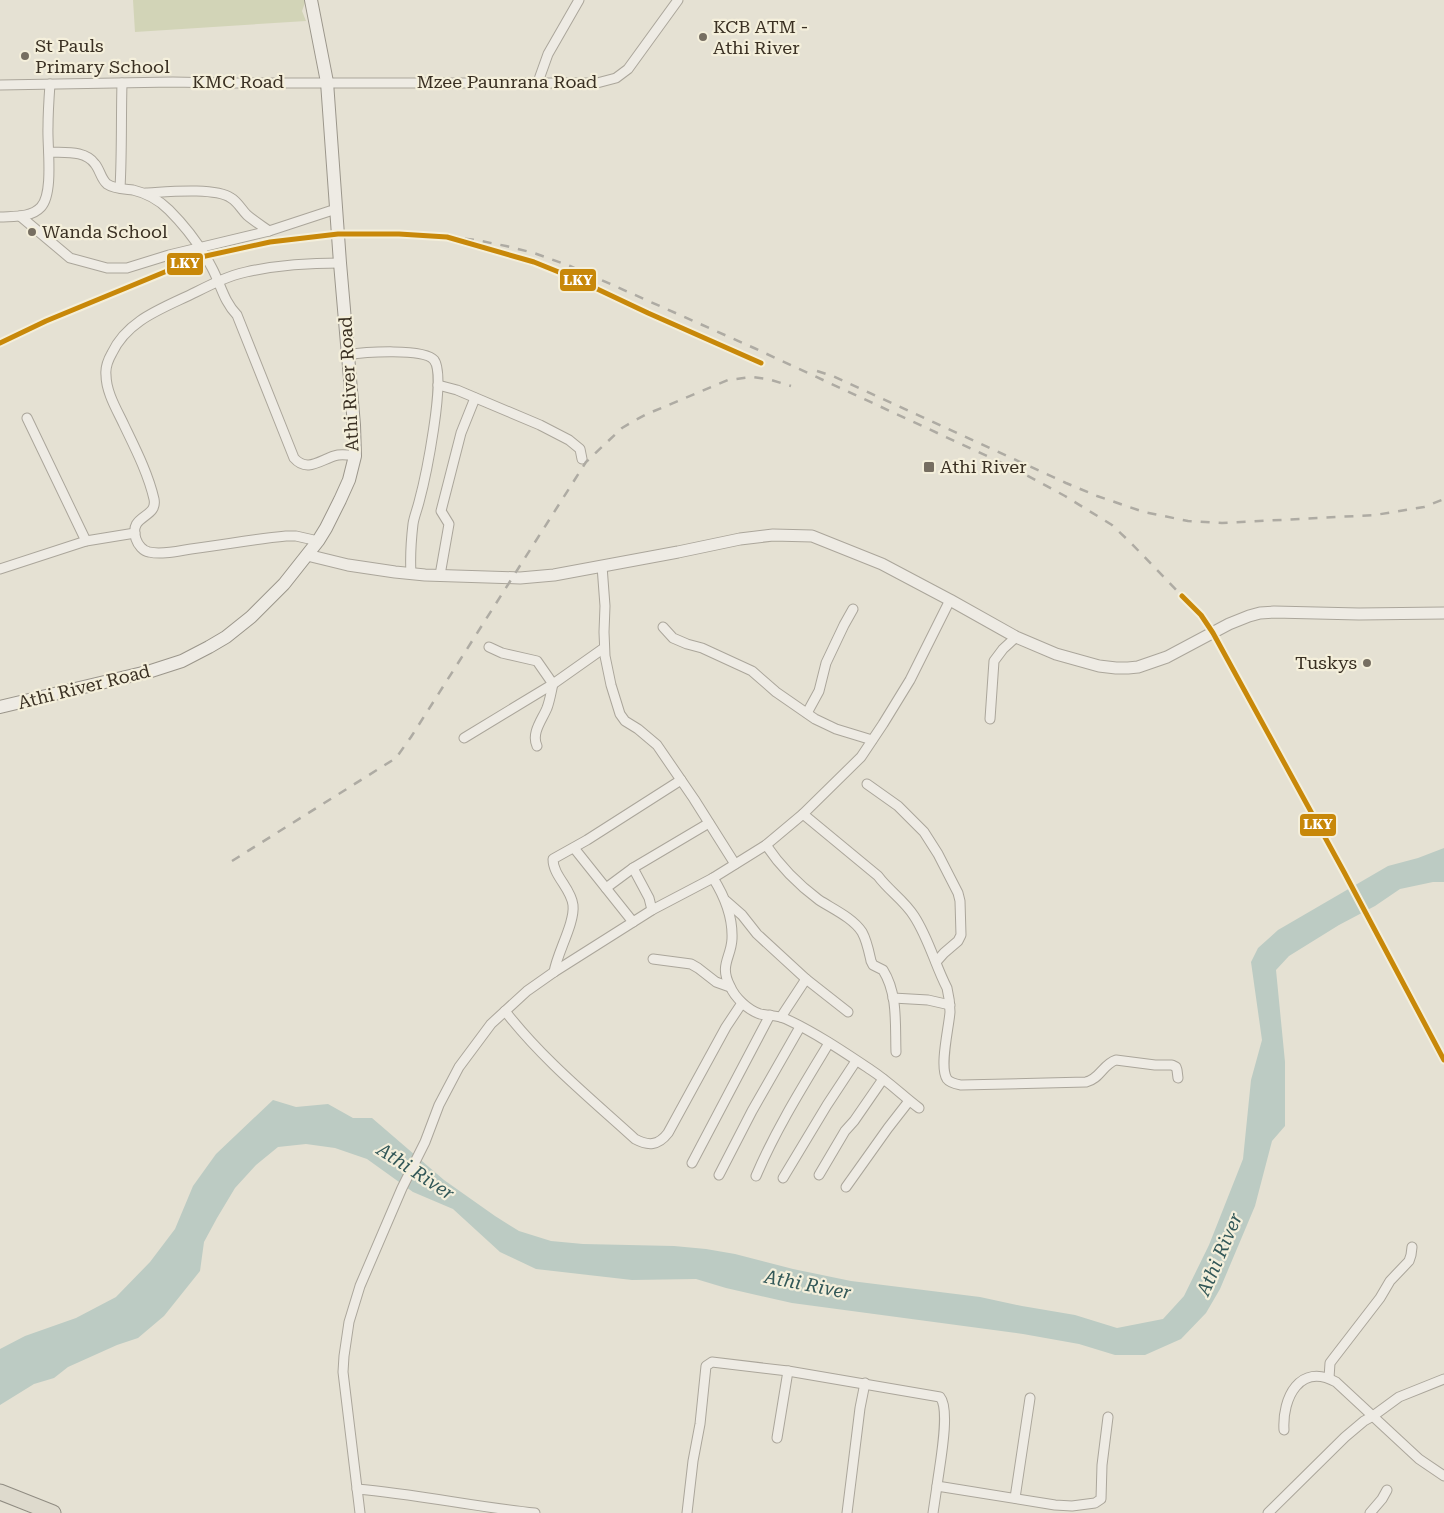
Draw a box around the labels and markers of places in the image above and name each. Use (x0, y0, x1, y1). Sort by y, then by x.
place label: KCB ATM - Athi River (713, 16, 808, 58)
marker: KCB ATM - Athi River (697, 31, 709, 43)
place label: St Pauls Primary School (35, 35, 170, 77)
marker: St Pauls Primary School (19, 50, 31, 62)
place label: Wanda School (42, 221, 168, 242)
marker: Wanda School (26, 226, 38, 238)
place label: Athi River (940, 456, 1027, 477)
marker: Athi River (922, 460, 936, 474)
place label: Tuskys (1295, 652, 1357, 673)
marker: Tuskys (1361, 657, 1373, 669)

